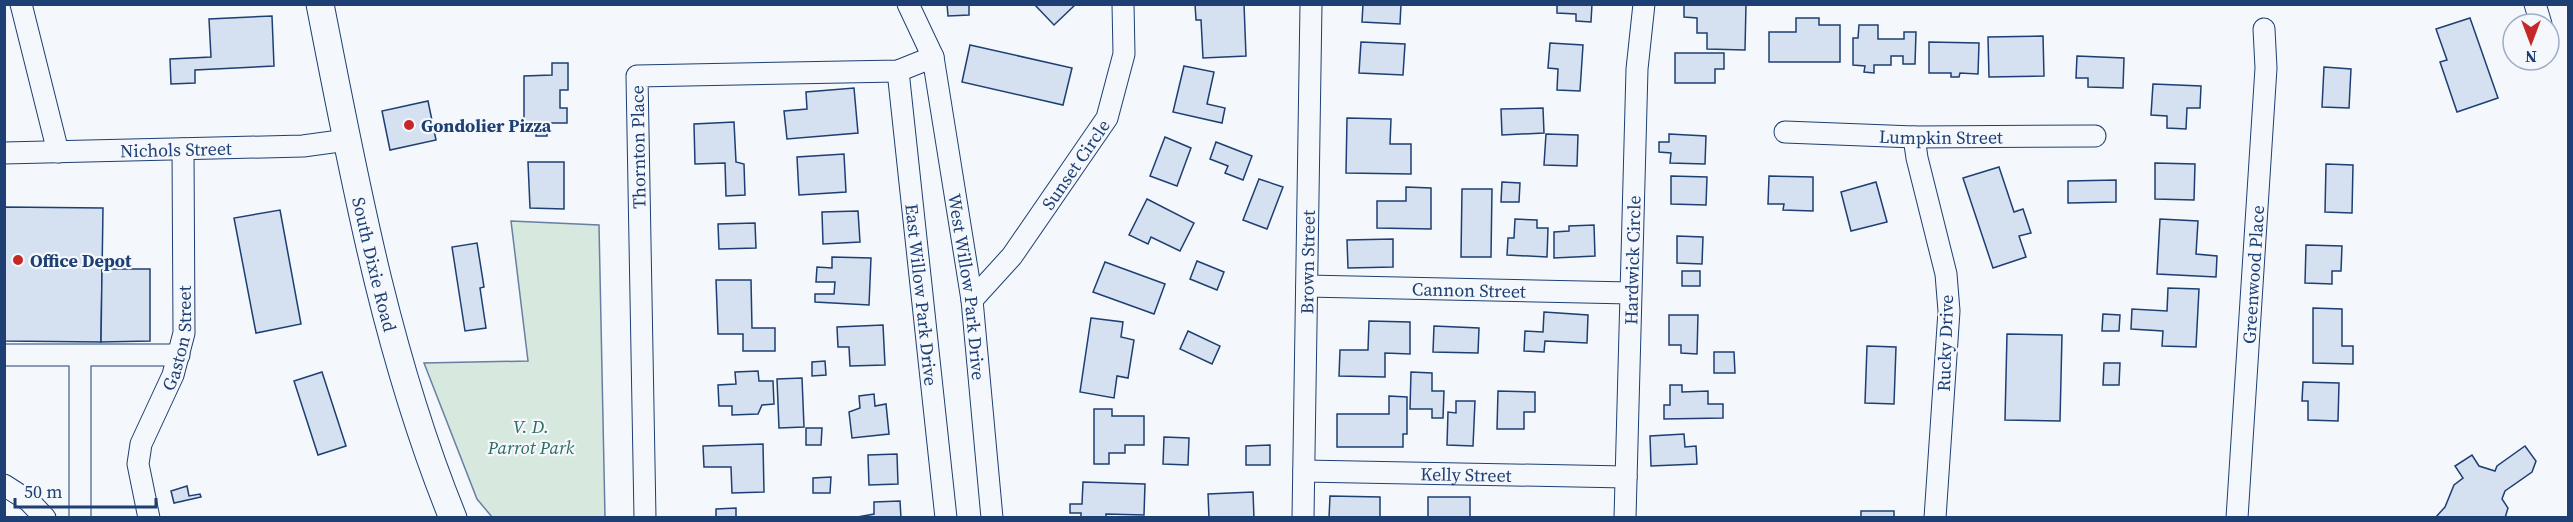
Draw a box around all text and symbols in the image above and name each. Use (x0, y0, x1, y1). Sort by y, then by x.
north arrow (2501, 12, 2561, 72)
text: N (2525, 46, 2537, 68)
street label: Thornton Place (624, 85, 652, 209)
place label: Gondolier Pizza (421, 113, 552, 138)
street label: Sunset Circle (1035, 114, 1115, 214)
marker: Gondolier Pizza (402, 118, 416, 132)
street label: Lumpkin Street (1878, 123, 2003, 150)
street label: Nichols Street (120, 135, 232, 163)
street label: West Willow Park Drive (943, 192, 992, 381)
street label: South Dixie Road (347, 195, 403, 334)
street label: Hardwick Circle (1618, 195, 1646, 325)
street label: East Willow Park Drive (900, 202, 944, 387)
street label: Greenwood Place (2236, 204, 2270, 345)
street label: Brown Street (1294, 210, 1320, 314)
place label: Office Depot (30, 248, 132, 273)
marker: Office Depot (11, 253, 25, 267)
street label: Cannon Street (1412, 276, 1526, 303)
street label: Gaston Street (155, 285, 196, 395)
street label: Rucky Drive (1931, 294, 1959, 392)
park label: V. D. Parrot Park (487, 414, 575, 460)
street label: Kelly Street (1420, 461, 1512, 487)
scale bar (15, 471, 156, 509)
text: 50 m (24, 479, 62, 504)

